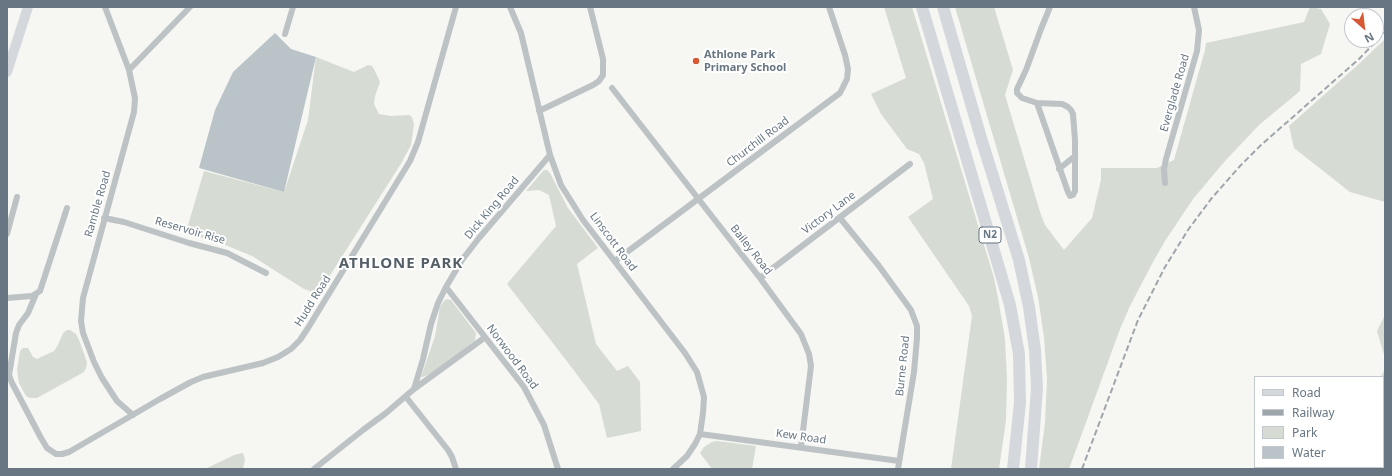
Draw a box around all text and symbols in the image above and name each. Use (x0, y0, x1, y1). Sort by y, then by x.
north arrow (1344, 8, 1384, 48)
text: N (1362, 29, 1377, 47)
place label: Athlone Park Primary School (704, 48, 786, 74)
street label: Everglade Road (1158, 53, 1192, 133)
marker: Athlone Park Primary School (691, 56, 701, 66)
street label: Churchill Road (724, 114, 792, 170)
street label: Ramble Road (82, 169, 114, 239)
street label: Dick King Road (462, 174, 522, 242)
street label: Victory Lane (800, 189, 858, 237)
street label: Linscott Road (587, 210, 639, 274)
street label: Reservoir Rise (153, 215, 227, 247)
street label: Bailey Road (727, 222, 775, 278)
road number: N2 (979, 227, 1001, 243)
district label: ATHLONE PARK (339, 255, 463, 273)
street label: Hudd Road (292, 273, 334, 329)
street label: Norwood Road (483, 322, 541, 392)
street label: Burne Road (893, 335, 913, 397)
legend (1254, 376, 1384, 468)
text: Road (1292, 384, 1321, 401)
text: Railway (1292, 404, 1335, 421)
text: Park (1292, 424, 1317, 441)
street label: Kew Road (775, 427, 827, 447)
text: Water (1292, 444, 1326, 461)

